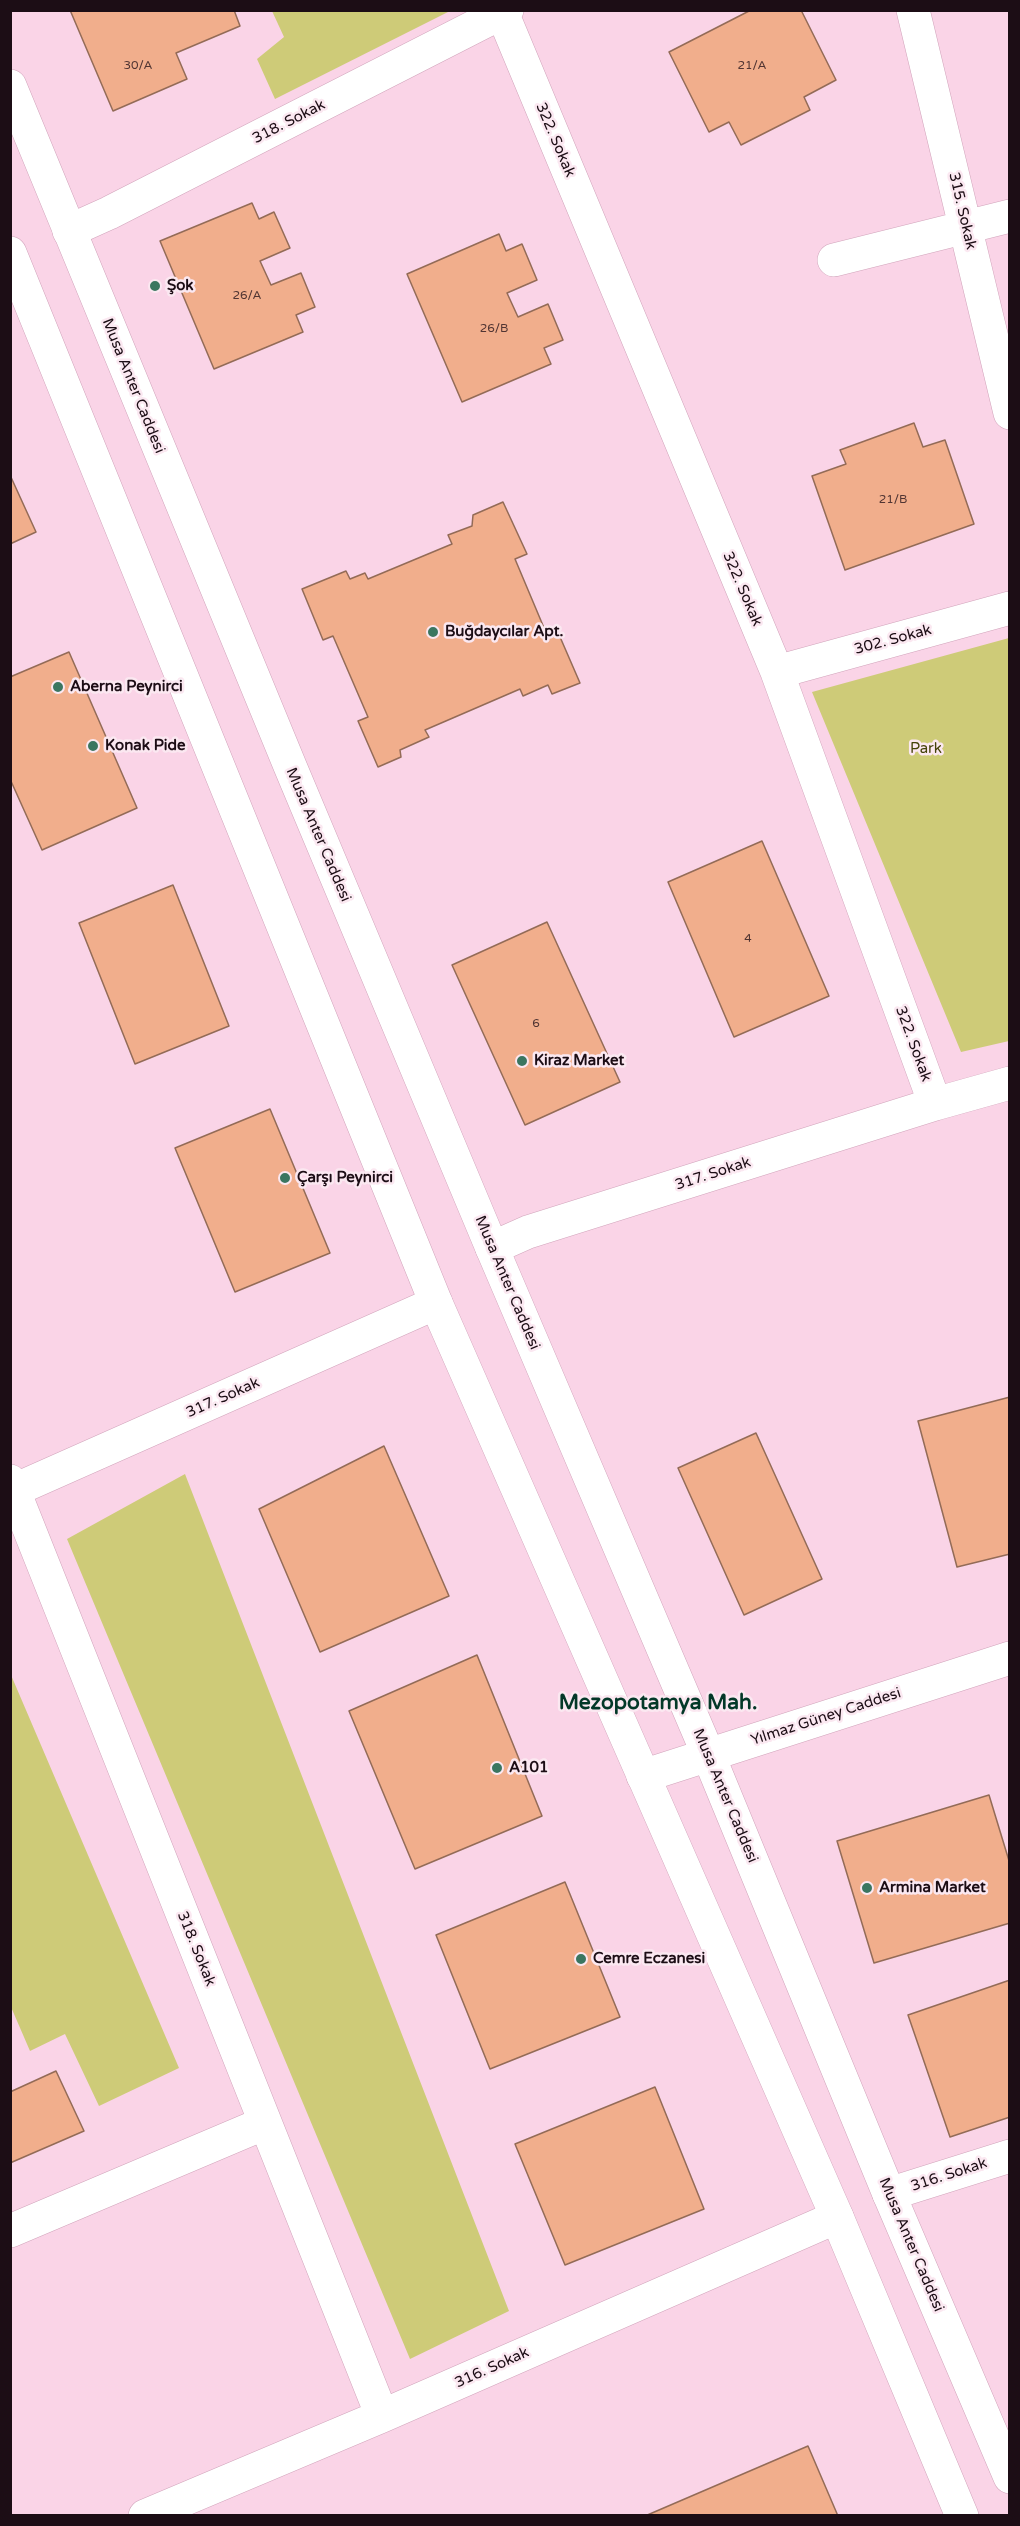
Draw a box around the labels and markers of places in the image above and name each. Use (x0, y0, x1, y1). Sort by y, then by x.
place label: Şok (167, 277, 194, 295)
marker: Şok (148, 279, 162, 293)
place label: Buğdaycılar Apt. (445, 623, 563, 641)
marker: Buğdaycılar Apt. (426, 625, 440, 639)
place label: Aberna Peynirci (70, 678, 183, 696)
marker: Aberna Peynirci (51, 680, 65, 694)
place label: Konak Pide (105, 737, 185, 755)
marker: Konak Pide (86, 739, 100, 753)
place label: Kiraz Market (534, 1052, 624, 1070)
marker: Kiraz Market (515, 1054, 529, 1068)
place label: Çarşı Peynirci (297, 1169, 393, 1187)
marker: Çarşı Peynirci (278, 1171, 292, 1185)
place label: A101 (509, 1759, 548, 1777)
marker: A101 (490, 1761, 504, 1775)
place label: Armina Market (879, 1879, 986, 1897)
marker: Armina Market (860, 1881, 874, 1895)
place label: Cemre Eczanesi (593, 1950, 705, 1968)
marker: Cemre Eczanesi (574, 1952, 588, 1966)

